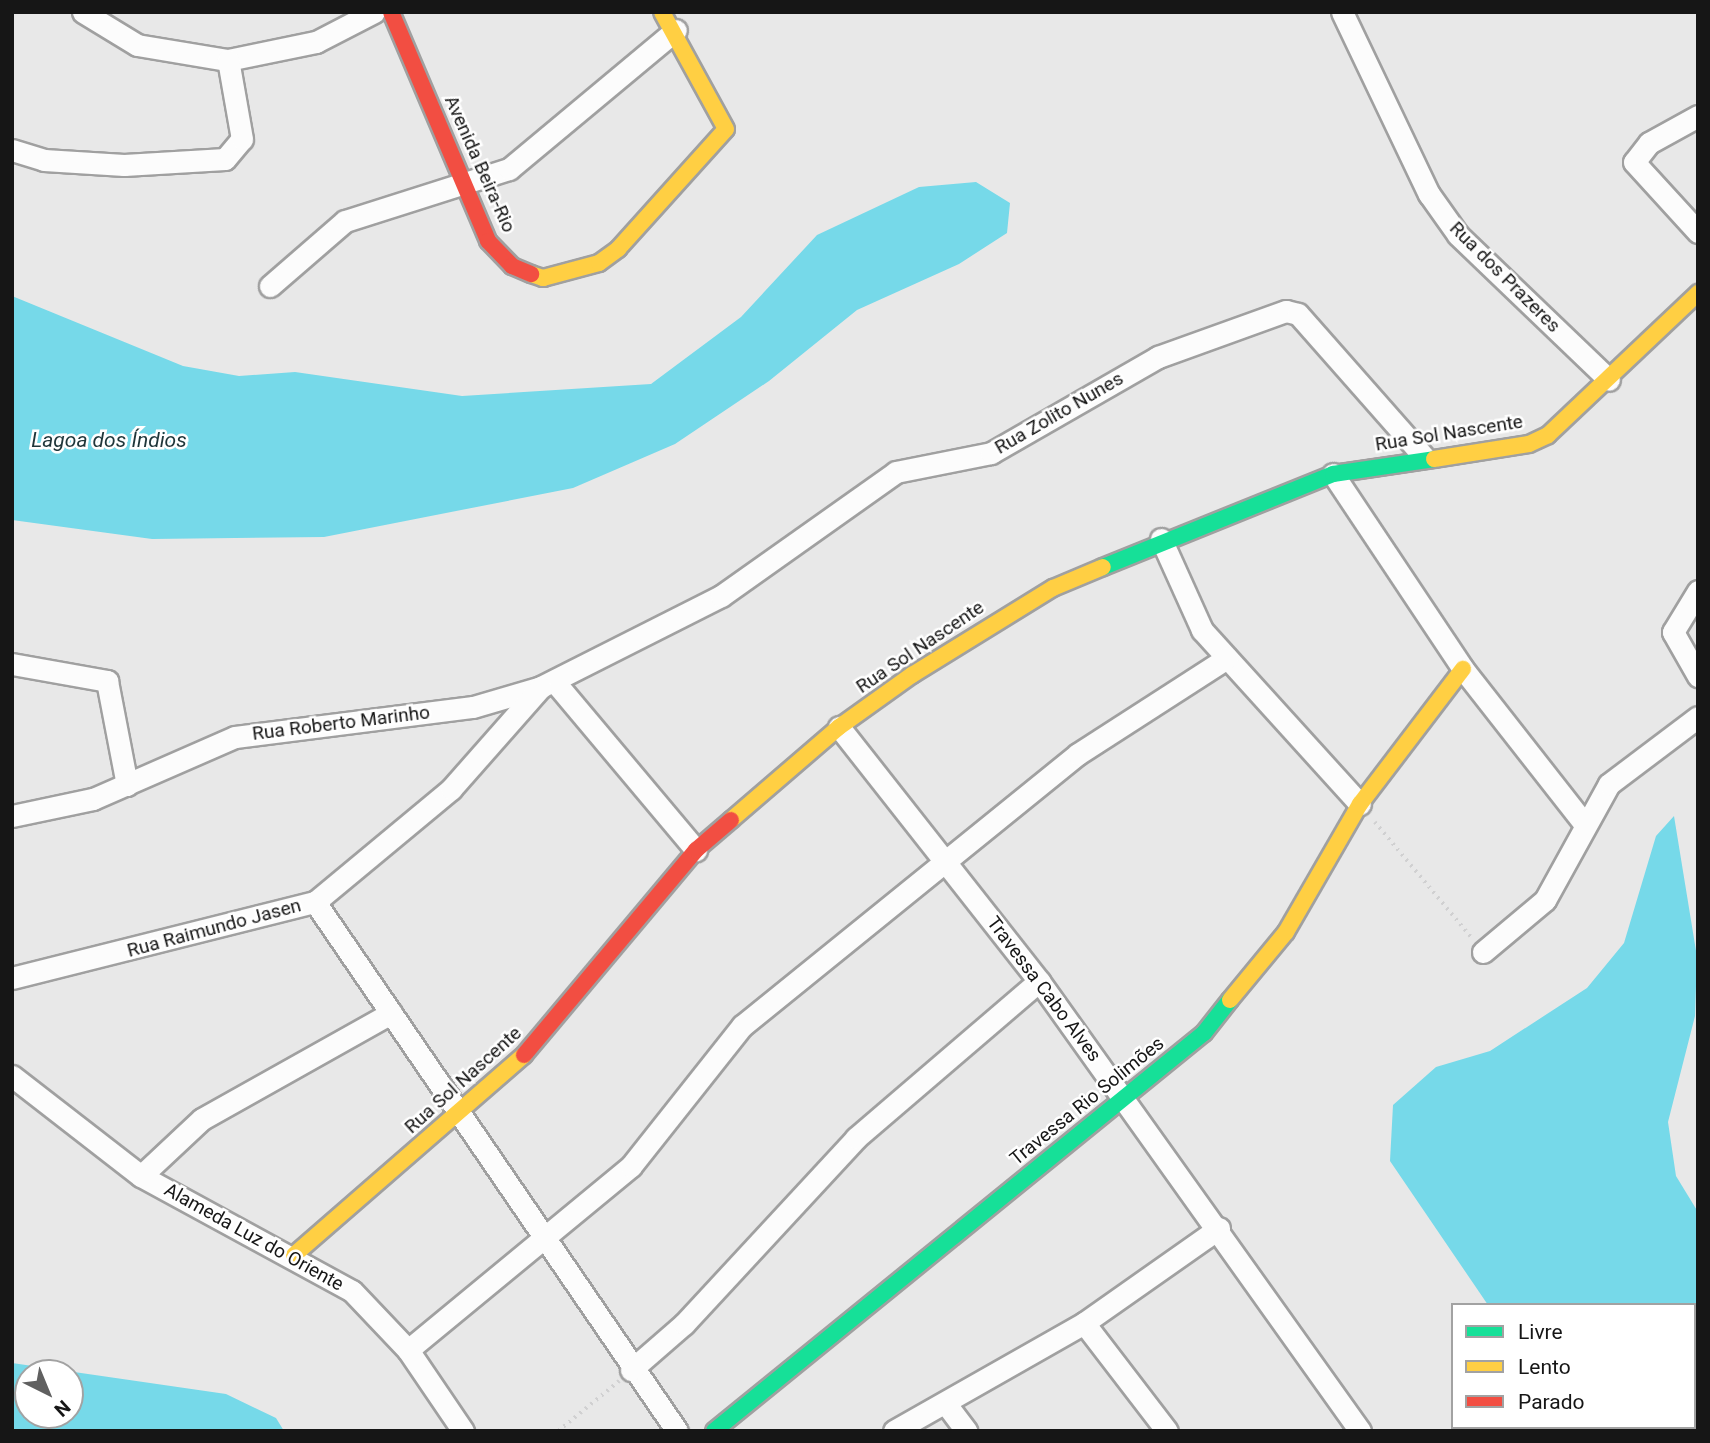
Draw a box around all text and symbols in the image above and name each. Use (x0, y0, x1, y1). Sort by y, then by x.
street label: Avenida Beira-Rio (440, 92, 520, 236)
street label: Rua dos Prazeres (1445, 217, 1565, 337)
street label: Rua Zolito Nunes (991, 367, 1127, 459)
street label: Rua Sol Nascente (1374, 410, 1524, 456)
water label: Lagoa dos Índios (31, 427, 187, 453)
street label: Rua Sol Nascente (852, 596, 988, 698)
street label: Rua Roberto Marinho (251, 701, 431, 745)
street label: Rua Raimundo Jasen (125, 894, 303, 962)
street label: Travessa Cabo Alves (982, 912, 1106, 1066)
street label: Rua Sol Nascente (400, 1022, 526, 1138)
street label: Travessa Rio Solimões (1005, 1032, 1169, 1170)
street label: Alameda Luz do Oriente (160, 1178, 348, 1296)
legend (1451, 1303, 1696, 1429)
text: Livre (1518, 1320, 1563, 1344)
text: Lento (1518, 1355, 1571, 1379)
north arrow (14, 1359, 84, 1429)
text: Parado (1518, 1390, 1585, 1414)
text: N (50, 1395, 75, 1421)

